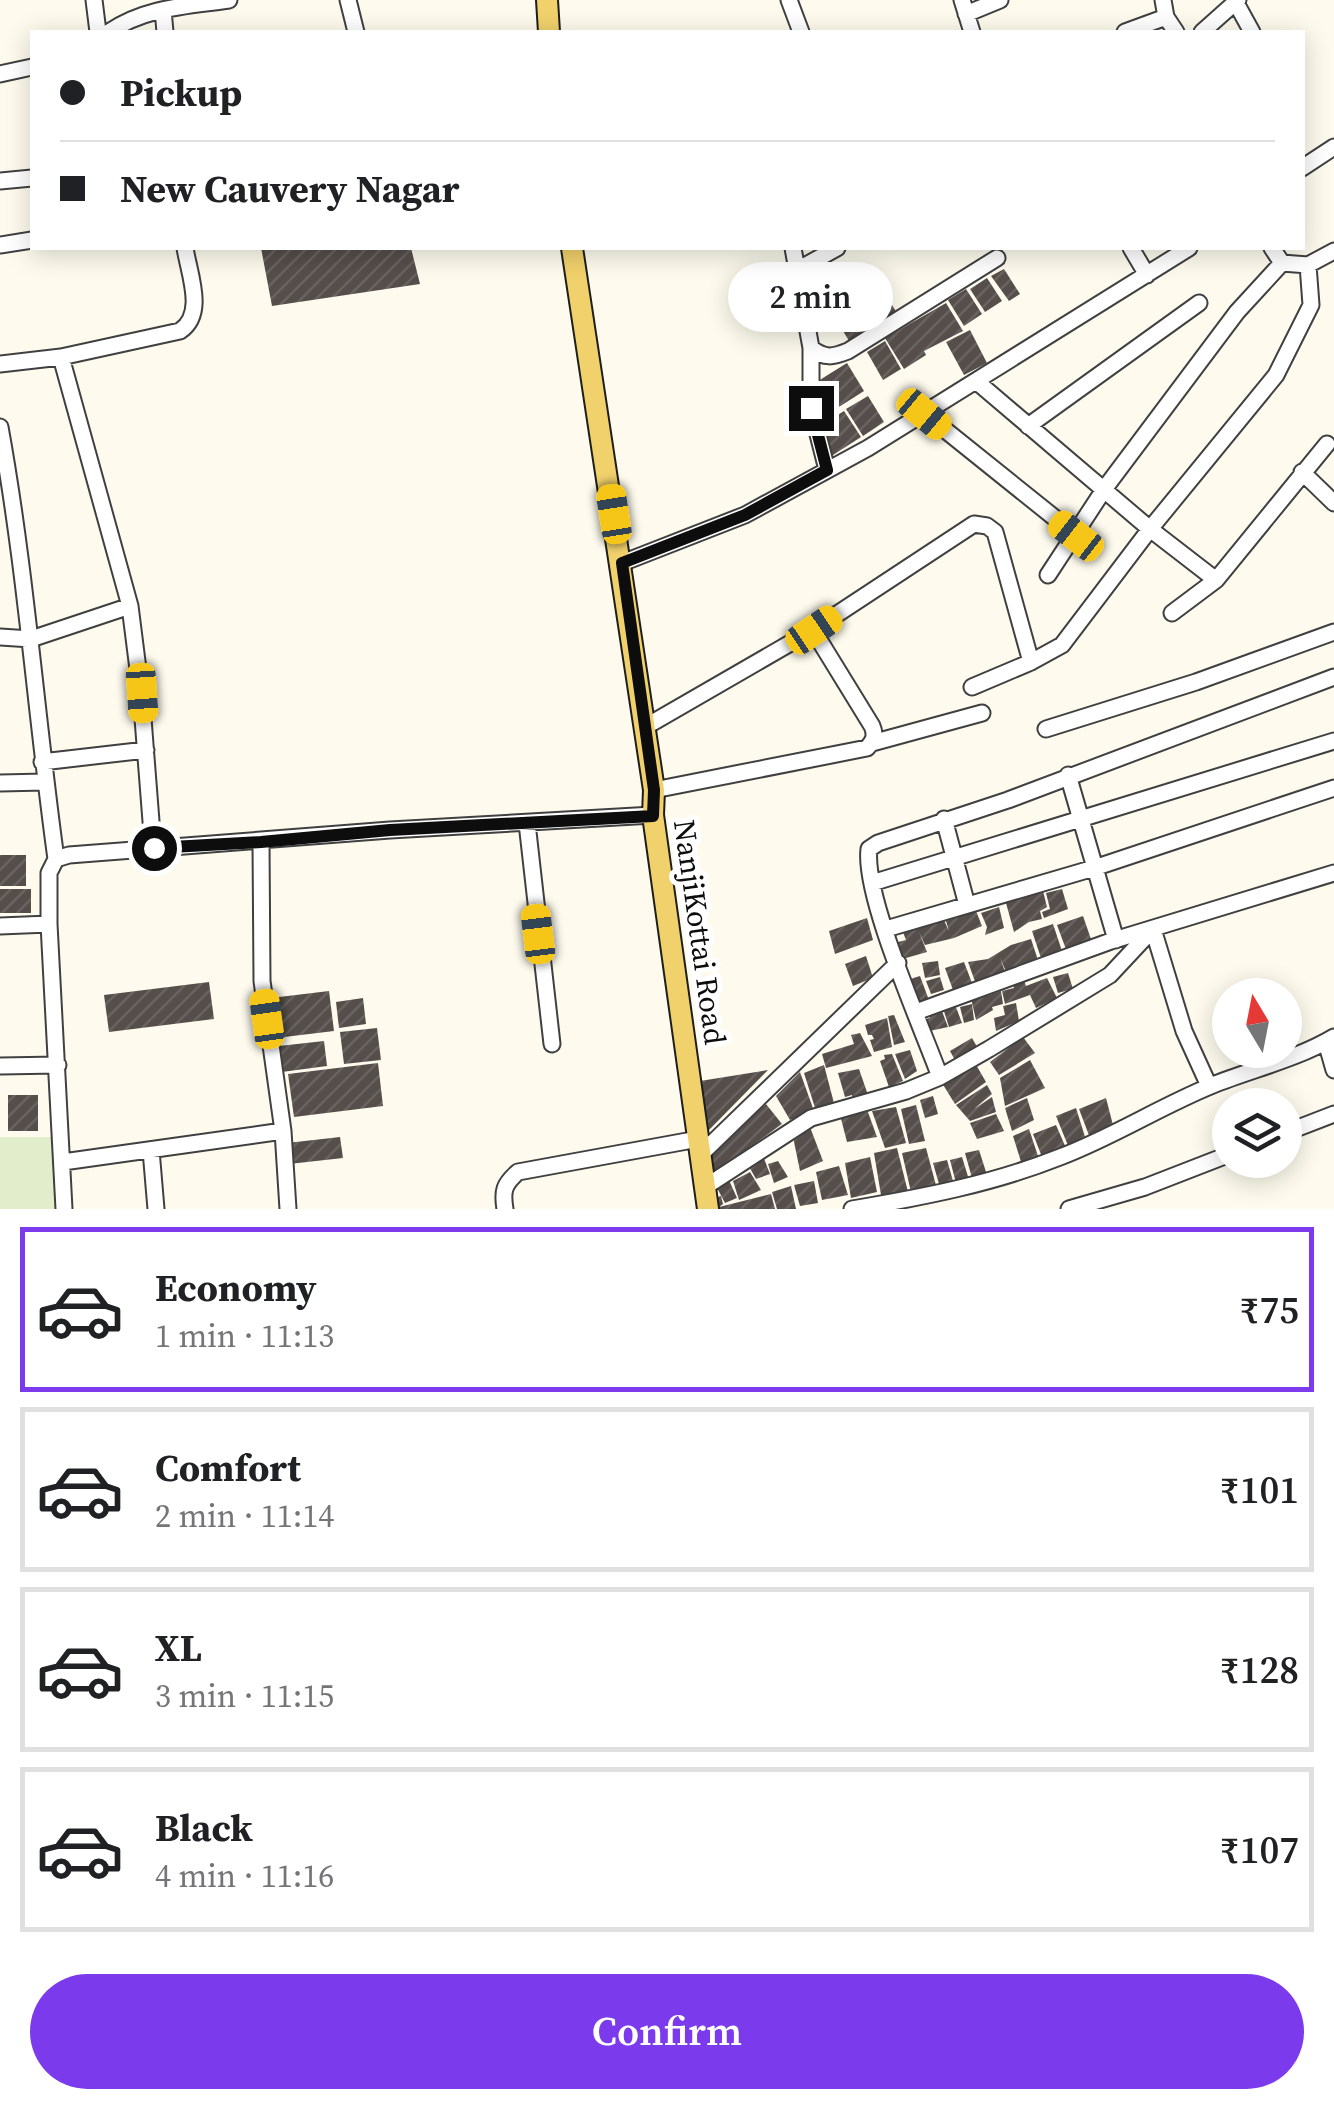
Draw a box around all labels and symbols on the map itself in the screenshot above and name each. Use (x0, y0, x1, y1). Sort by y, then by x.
callout: 2 min (728, 263, 894, 333)
car (891, 383, 957, 445)
route end (789, 386, 834, 431)
car (594, 482, 634, 546)
car (1043, 506, 1109, 566)
car (781, 601, 847, 659)
car (125, 662, 159, 724)
street label: NanjiKottai Road (664, 817, 736, 1047)
route start (132, 826, 177, 871)
car (519, 902, 557, 966)
north arrow (1212, 978, 1302, 1068)
car (248, 987, 286, 1051)

